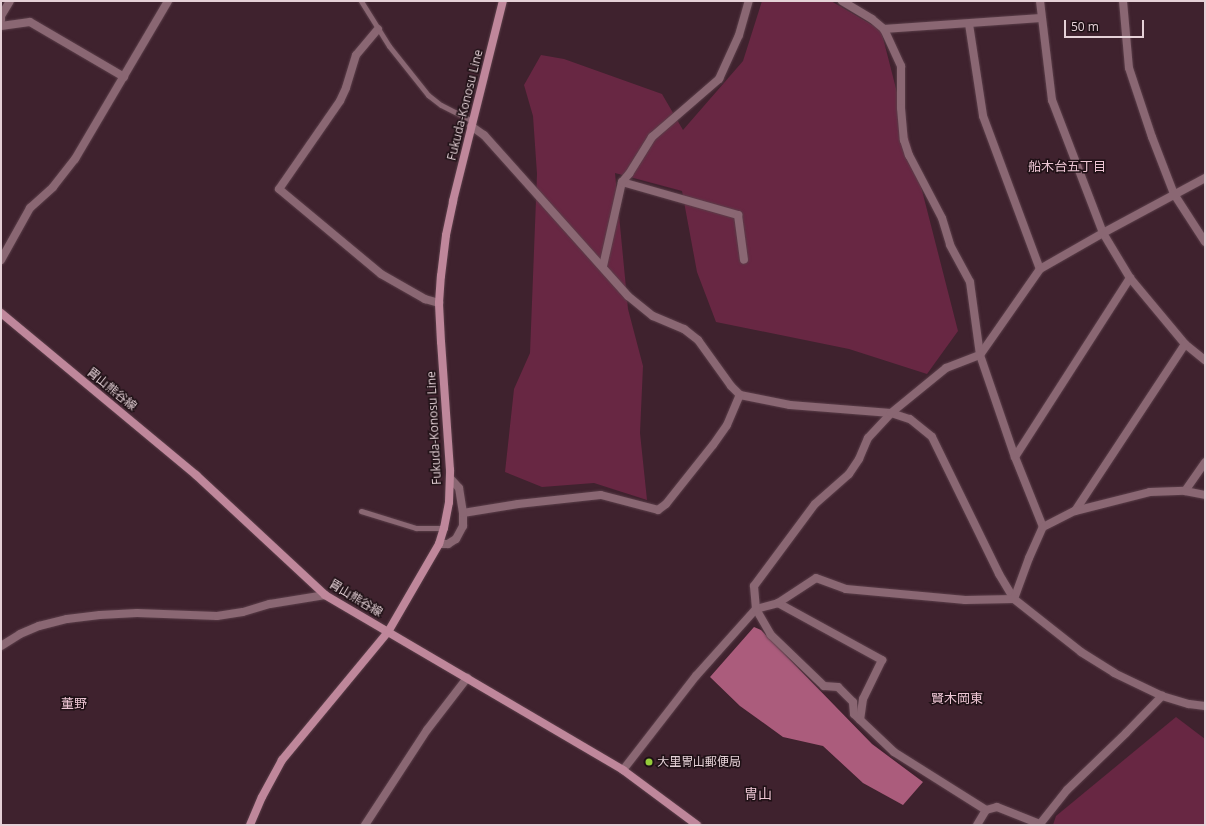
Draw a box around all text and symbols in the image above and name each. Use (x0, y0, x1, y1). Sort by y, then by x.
scale bar (1066, 12, 1146, 38)
text: 50 m (1071, 18, 1099, 35)
street label: Fukuda-Konosu Line (444, 48, 486, 162)
district label: 船木台五丁目 (1028, 158, 1106, 174)
street label: 胄山熊谷線 (84, 365, 140, 413)
street label: Fukuda-Konosu Line (424, 371, 444, 485)
street label: 胄山熊谷線 (327, 576, 385, 620)
district label: 賢木岡東 (931, 690, 983, 706)
district label: 董野 (61, 695, 87, 711)
place label: 大里冑山郵便局 (657, 755, 741, 769)
marker: 大里冑山郵便局 (644, 757, 654, 767)
district label: 冑山 (744, 786, 772, 802)

